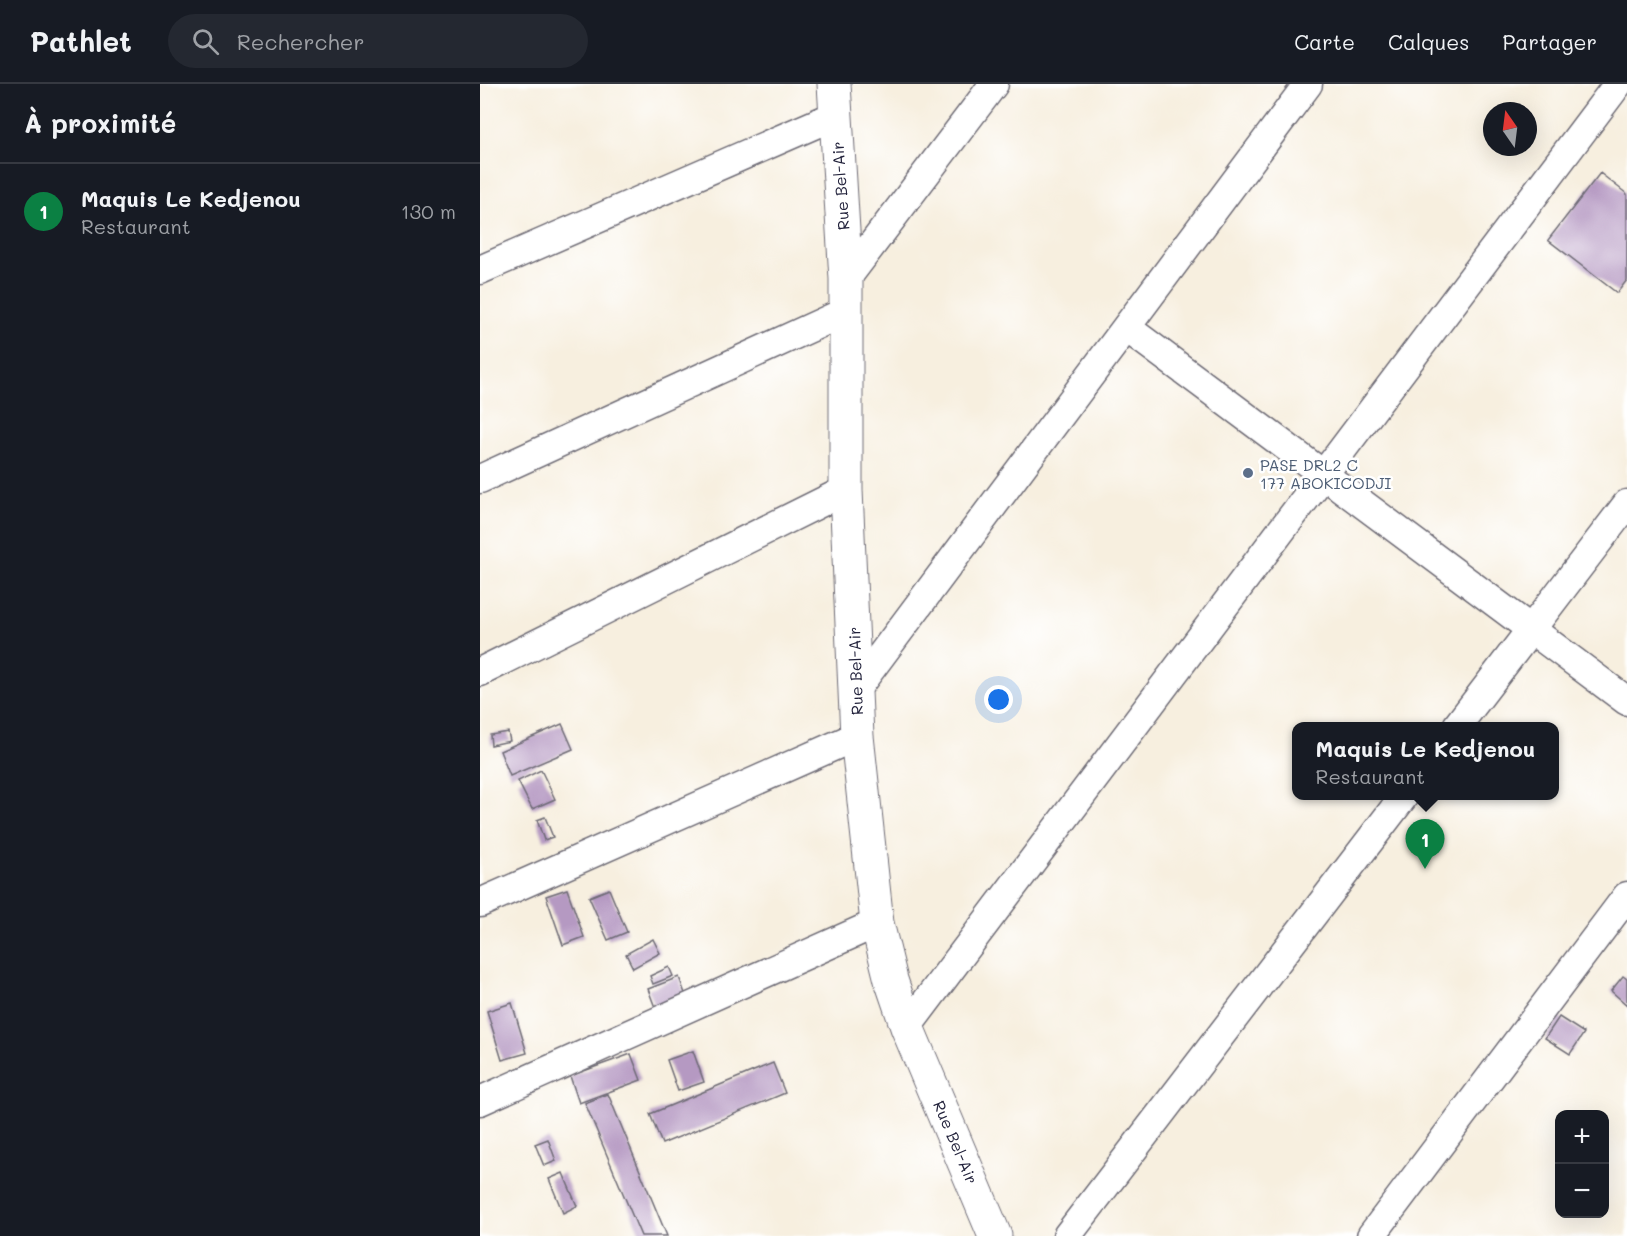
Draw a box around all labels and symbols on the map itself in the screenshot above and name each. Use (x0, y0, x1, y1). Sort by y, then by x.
north arrow (1483, 102, 1537, 156)
street label: Rue Bel-Air (826, 141, 854, 231)
place label: PASE DRL2 C 177 ABOKICODJI (1260, 454, 1391, 493)
marker: PASE DRL2 C 177 ABOKICODJI (1241, 466, 1255, 480)
street label: Rue Bel-Air (843, 626, 867, 716)
your location (984, 685, 1013, 714)
pin: 1 (1406, 820, 1444, 869)
street label: Rue Bel-Air (929, 1097, 983, 1187)

